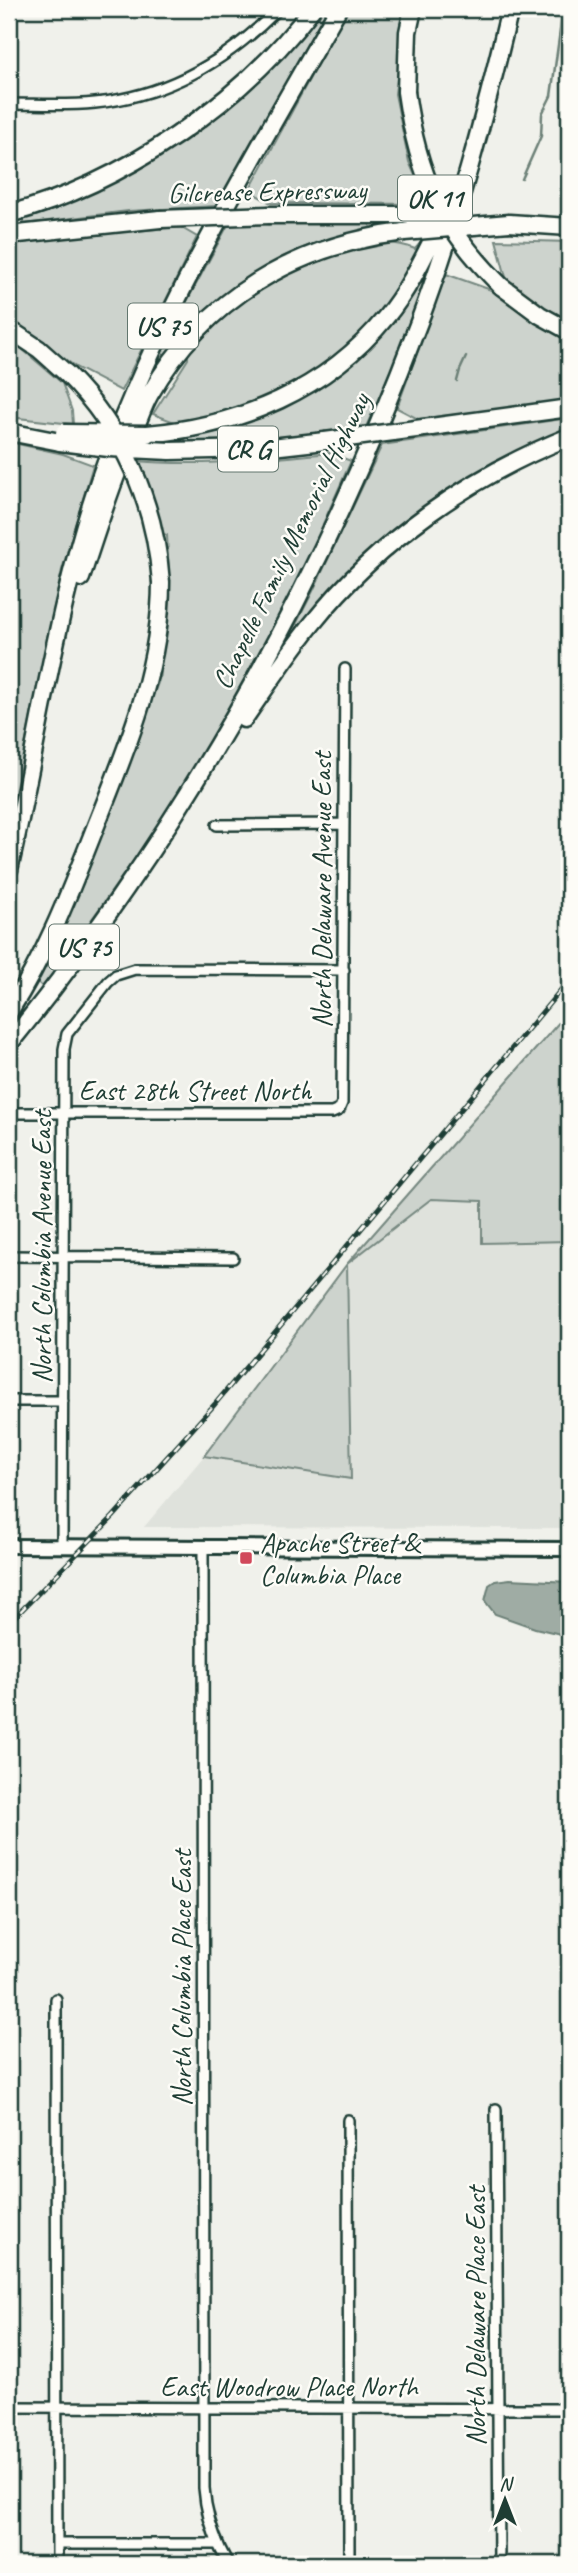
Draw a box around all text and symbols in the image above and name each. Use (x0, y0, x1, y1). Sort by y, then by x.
street label: Gilcrease Expressway (167, 172, 369, 210)
road number: OK 11 (398, 176, 472, 220)
road number: US 75 (128, 304, 198, 348)
street label: Chapelle Family Memorial Highway (204, 385, 379, 695)
road number: CR G (218, 426, 278, 471)
street label: North Delaware Avenue East (304, 749, 339, 1028)
road number: US 75 (49, 924, 119, 970)
street label: East 28th Street North (79, 1073, 313, 1108)
street label: North Columbia Avenue East (24, 1108, 59, 1383)
place label: Apache Street & Columbia Place (260, 1525, 422, 1592)
marker: Apache Street & Columbia Place (238, 1550, 254, 1566)
street label: North Columbia Place East (164, 1847, 199, 2106)
street label: North Delaware Place East (458, 2183, 493, 2446)
street label: East Woodrow Place North (160, 2369, 420, 2404)
north arrow (470, 2464, 540, 2534)
text: N (499, 2472, 514, 2496)

